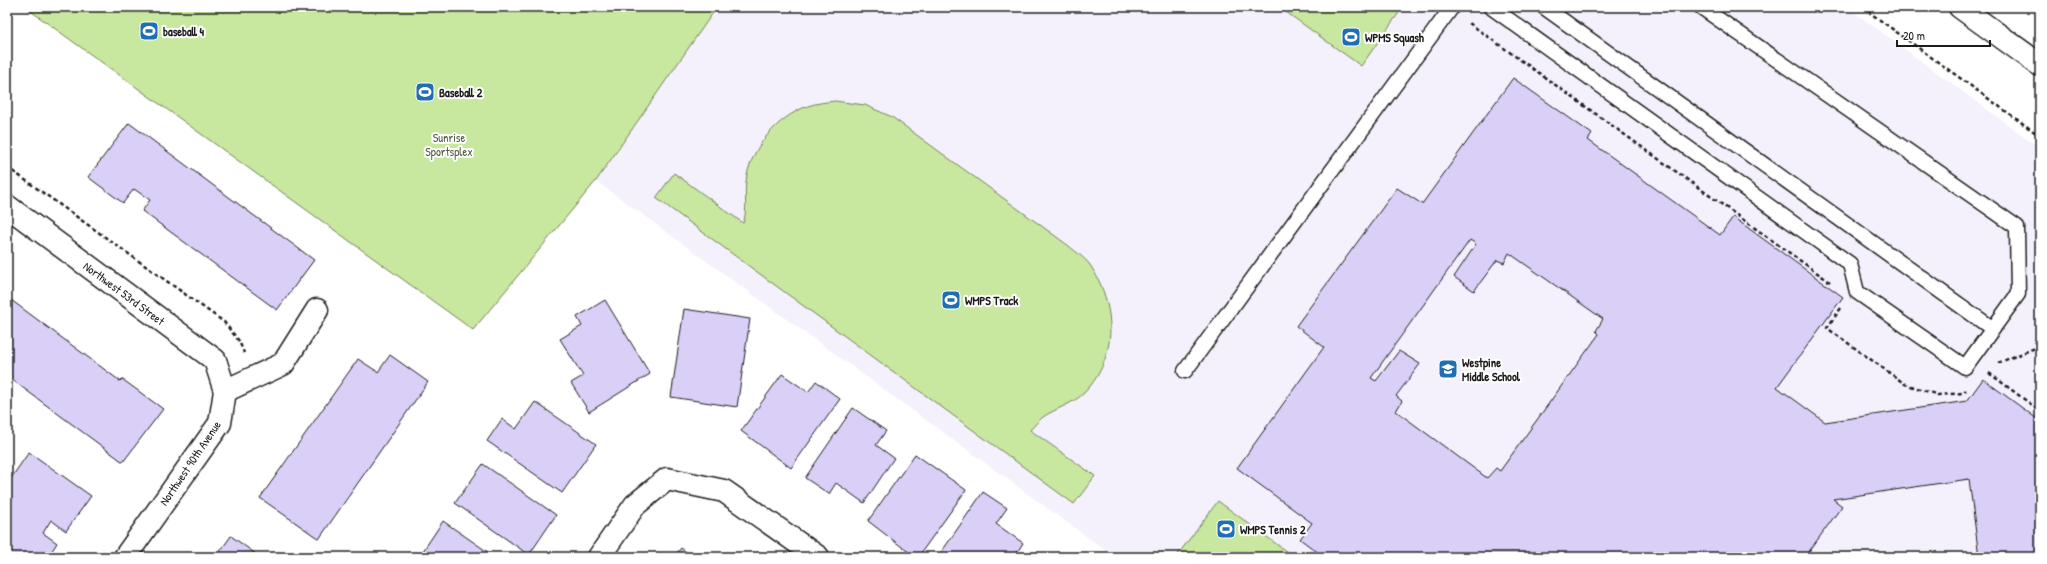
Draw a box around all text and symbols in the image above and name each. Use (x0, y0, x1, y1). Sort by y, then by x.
sports icon: baseball 4 (138, 20, 160, 42)
scale bar (1897, 22, 1990, 48)
place label: baseball 4 (163, 23, 205, 40)
sports icon: WPMS Squash (1340, 26, 1362, 48)
text: 20 m (1903, 27, 1925, 44)
place label: WPMS Squash (1365, 29, 1425, 47)
sports icon: Baseball 2 (414, 81, 436, 103)
place label: Baseball 2 (439, 84, 483, 101)
park label: Sunrise Sportsplex (425, 129, 473, 160)
street label: Northwest 53rd Street (80, 257, 169, 329)
sports icon: WMPS Track (940, 289, 962, 311)
place label: WMPS Track (965, 292, 1018, 309)
place label: Westpine Middle School (1462, 354, 1521, 385)
school or university icon: Westpine Middle School (1437, 358, 1459, 380)
street label: Northwest 90th Avenue (155, 417, 225, 509)
sports icon: WMPS Tennis 2 (1215, 518, 1237, 540)
place label: WMPS Tennis 2 (1240, 521, 1306, 538)

